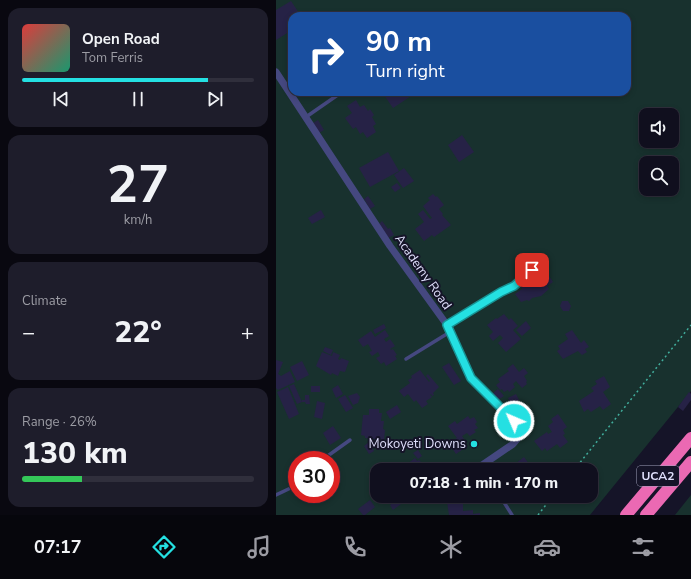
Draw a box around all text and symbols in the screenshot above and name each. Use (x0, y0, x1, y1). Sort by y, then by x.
text: 90 m (366, 23, 432, 61)
icon: right (300, 28, 352, 80)
text: Open Road (82, 29, 160, 49)
text: Tom Ferris (82, 49, 143, 67)
text: Turn right (366, 59, 445, 83)
icon: previous (50, 88, 72, 110)
icon: pause (127, 88, 149, 110)
icon: next (204, 88, 226, 110)
map controls (639, 108, 679, 196)
button: sound (639, 108, 679, 148)
text: 27 (107, 149, 169, 220)
button: search (639, 156, 679, 196)
text: km/h (124, 211, 152, 229)
street label: Academy Road (390, 231, 456, 313)
pin (515, 253, 549, 287)
icon: arrive (521, 259, 543, 281)
text: Climate (22, 292, 67, 310)
text: 22° (114, 312, 162, 353)
text: − (22, 318, 35, 348)
text: + (241, 318, 254, 348)
position arrow (493, 400, 535, 442)
text: Range · 26% (22, 413, 97, 431)
text: 130 km (22, 433, 128, 474)
place label: Mokoyeti Downs (368, 435, 466, 453)
marker: Mokoyeti Downs (469, 439, 479, 449)
speed limit sign: 30 (288, 451, 340, 503)
road number: UCA2 (637, 466, 679, 486)
text: 07:18 · 1 min · 170 m (410, 473, 558, 493)
icon: directions (150, 533, 178, 561)
icon: music (245, 533, 273, 561)
icon: phone (341, 533, 369, 561)
icon: climate (437, 533, 465, 561)
icon: car (533, 533, 561, 561)
icon: filters (629, 533, 657, 561)
text: 07:17 (34, 535, 82, 559)

